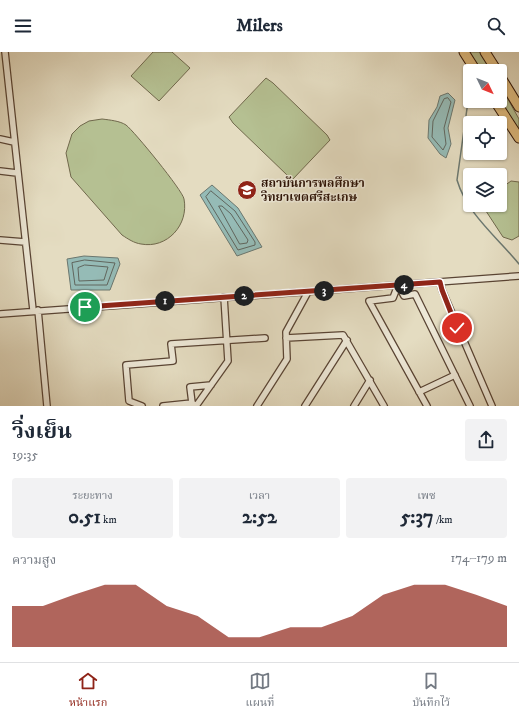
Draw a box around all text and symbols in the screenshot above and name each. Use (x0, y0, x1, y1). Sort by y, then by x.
icon: menu (12, 15, 34, 37)
text: Milers (236, 15, 283, 37)
icon: search (485, 15, 507, 37)
north arrow (463, 64, 507, 108)
map controls (463, 64, 507, 212)
button: locate (463, 116, 507, 160)
button: layers (463, 168, 507, 212)
place label: สถาบันการพลศึกษา วิทยาเขตศรีสะเกษ (261, 176, 365, 205)
school or university icon: สถาบันการพลศึกษา วิทยาเขตศรีสะเกษ (236, 179, 258, 201)
pin: 4 (394, 275, 414, 295)
text: 4 (401, 278, 407, 292)
pin: 3 (314, 281, 334, 301)
text: 3 (322, 284, 326, 298)
pin: 2 (234, 286, 254, 306)
text: 2 (241, 289, 247, 303)
pin (68, 290, 102, 324)
pin: 1 (155, 291, 175, 311)
text: 1 (163, 294, 167, 308)
icon: arrive (74, 296, 96, 318)
pin (440, 311, 474, 345)
icon: check (446, 317, 468, 339)
text: วิ่งเย็น (12, 418, 72, 445)
button: share (465, 419, 507, 461)
text: 19:35 (12, 447, 38, 463)
text: ระยะทาง (72, 489, 113, 503)
text: เวลา (249, 489, 270, 503)
text: เพซ (417, 489, 436, 503)
text: 0.51 (68, 505, 101, 530)
text: 2:52 (242, 505, 277, 530)
text: 5:37 (400, 505, 434, 530)
text: km (101, 513, 117, 527)
text: /km (434, 513, 453, 527)
text: 174–179 m (451, 550, 507, 566)
text: ความสูง (12, 552, 56, 568)
tab: หน้าแรก (69, 670, 108, 712)
tab: แผนที่ (246, 670, 274, 712)
tab: บันทึกไว้ (412, 670, 450, 712)

